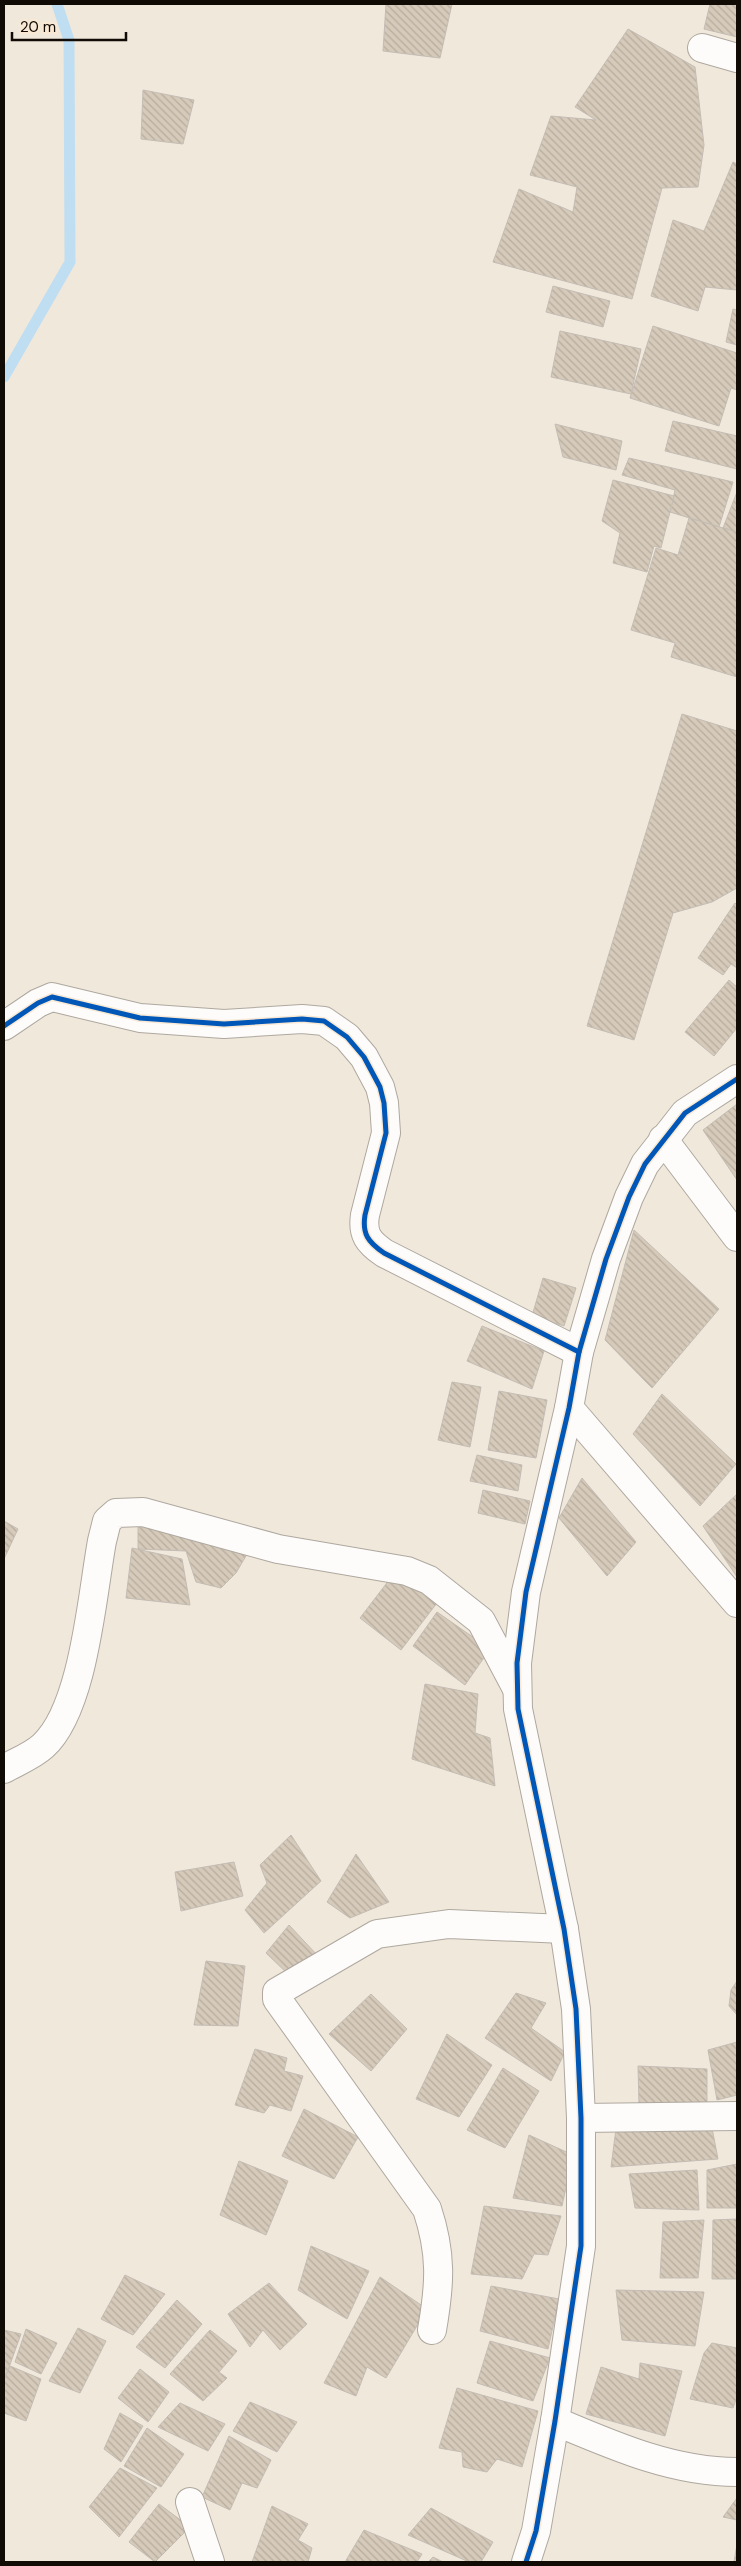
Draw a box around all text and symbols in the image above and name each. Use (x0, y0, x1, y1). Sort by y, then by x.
scale bar (12, 10, 126, 42)
text: 20 m (20, 17, 56, 37)

